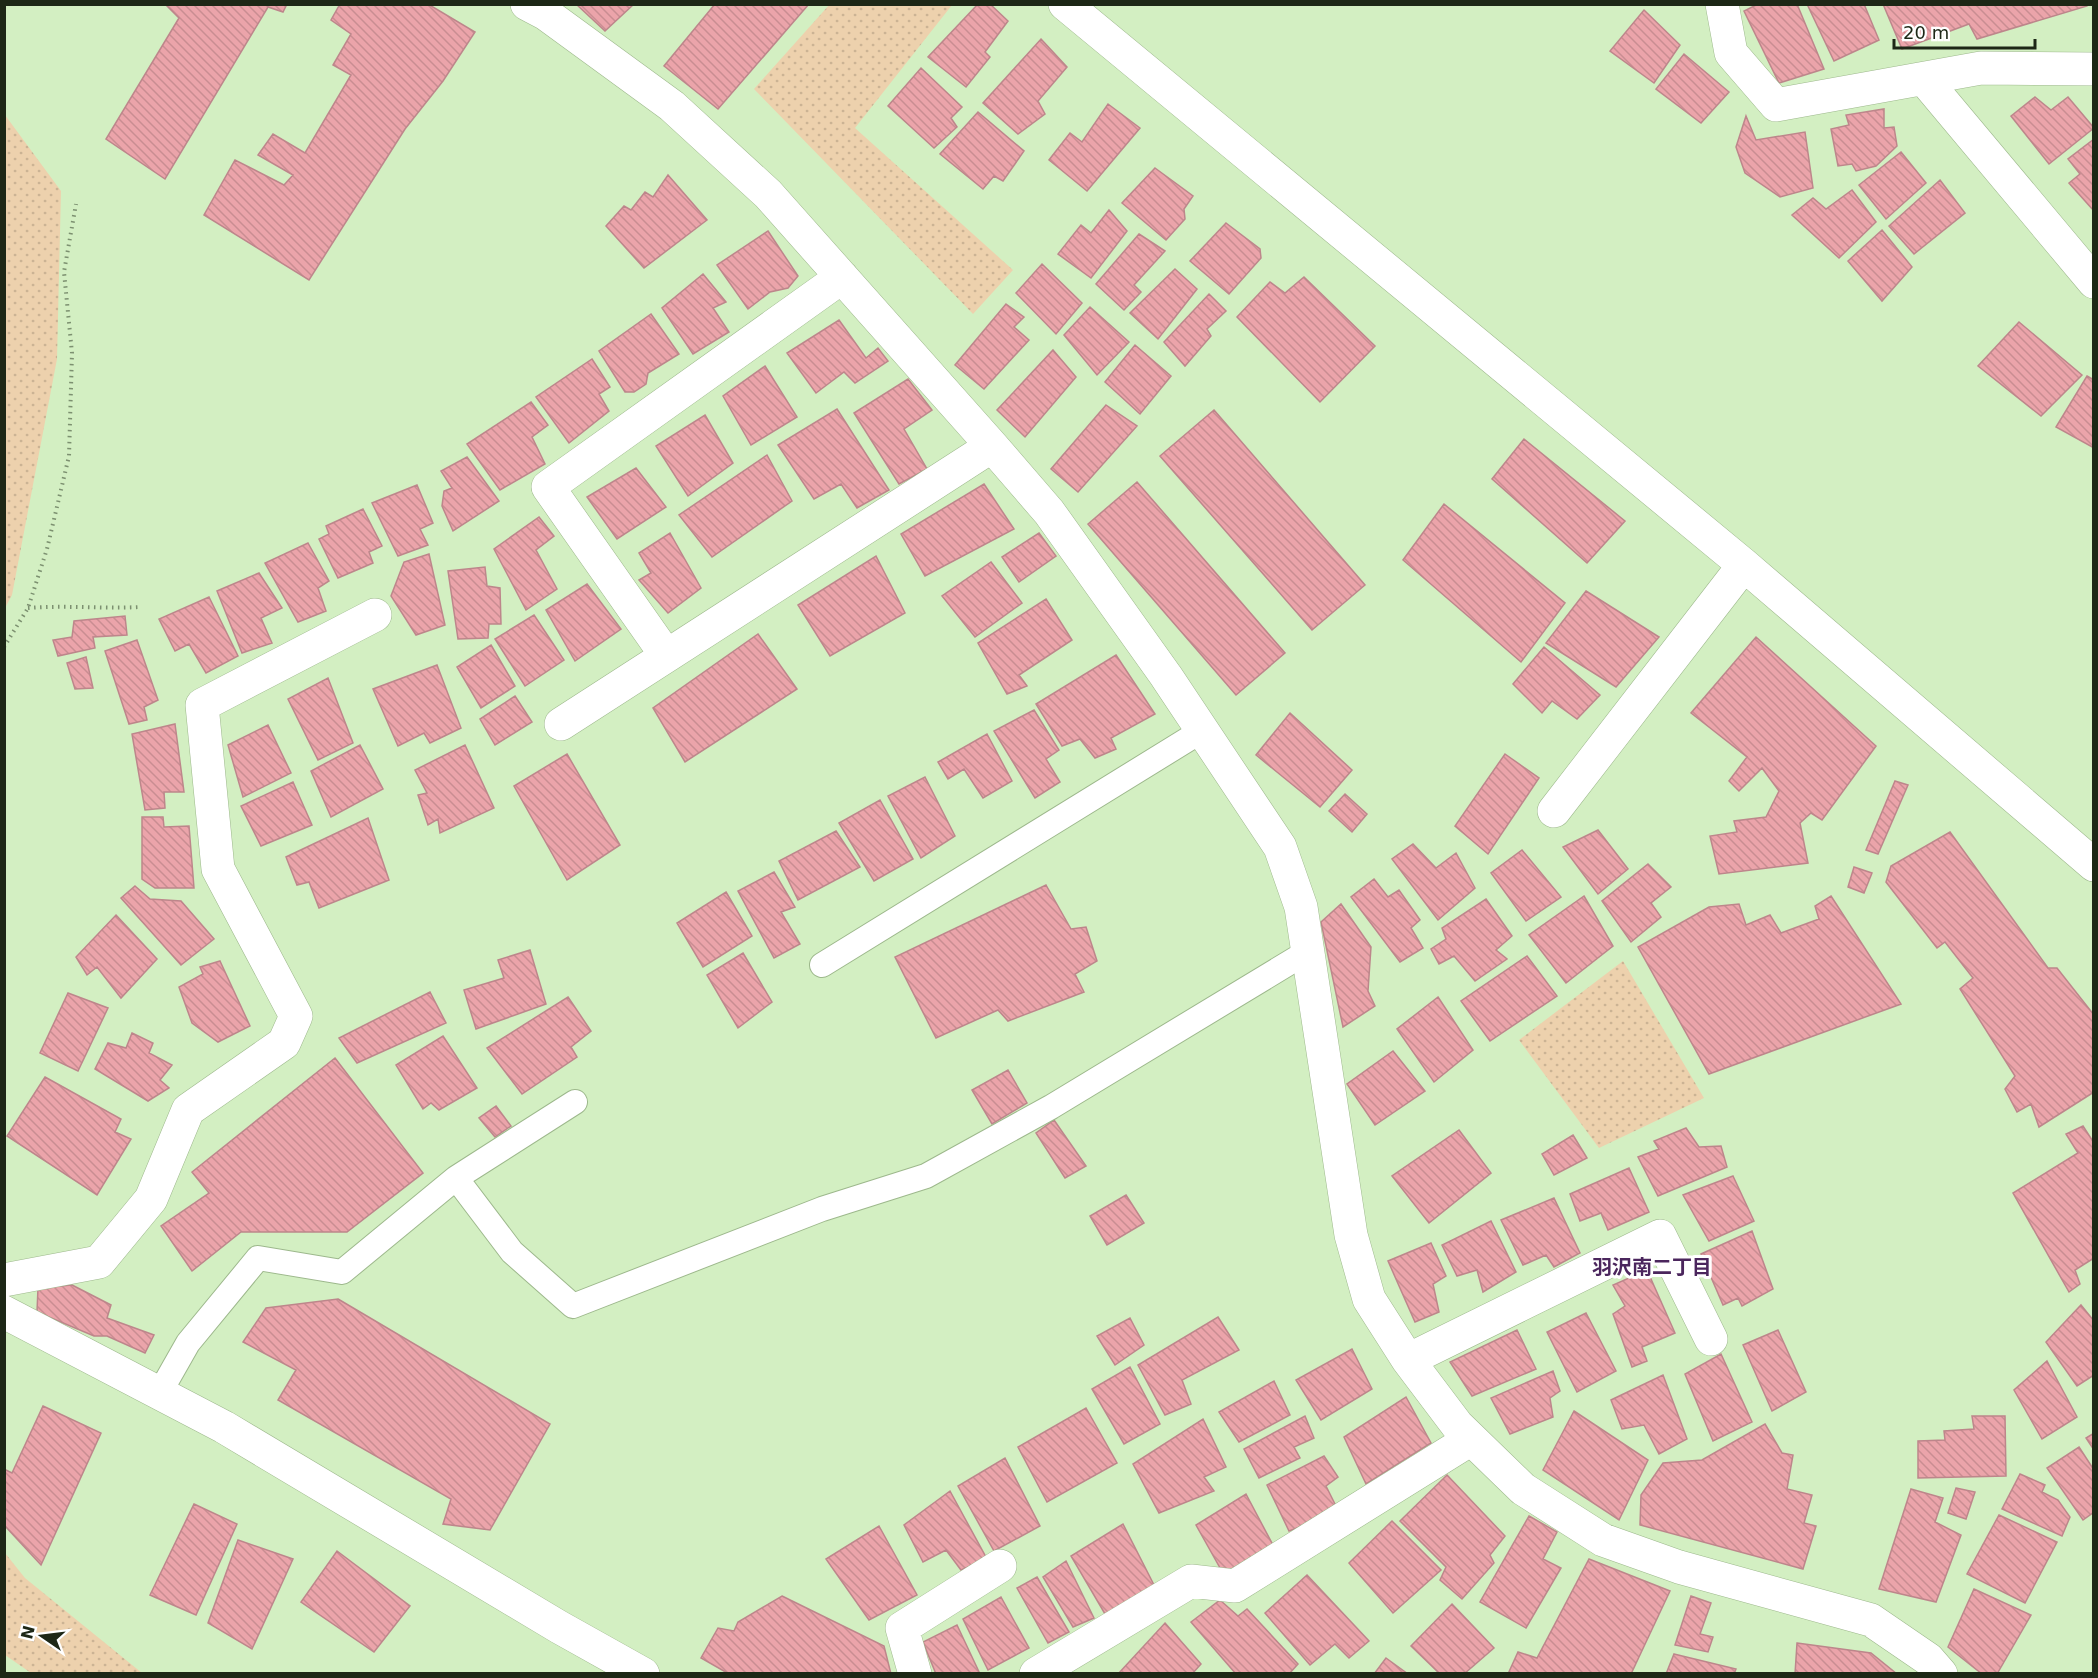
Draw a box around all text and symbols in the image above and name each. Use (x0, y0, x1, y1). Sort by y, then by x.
scale bar (1894, 12, 2035, 50)
text: 20 m (1903, 22, 1949, 43)
district label: 羽沢南二丁目 (1592, 1255, 1712, 1279)
north arrow (12, 1606, 72, 1666)
text: N (17, 1624, 39, 1641)

